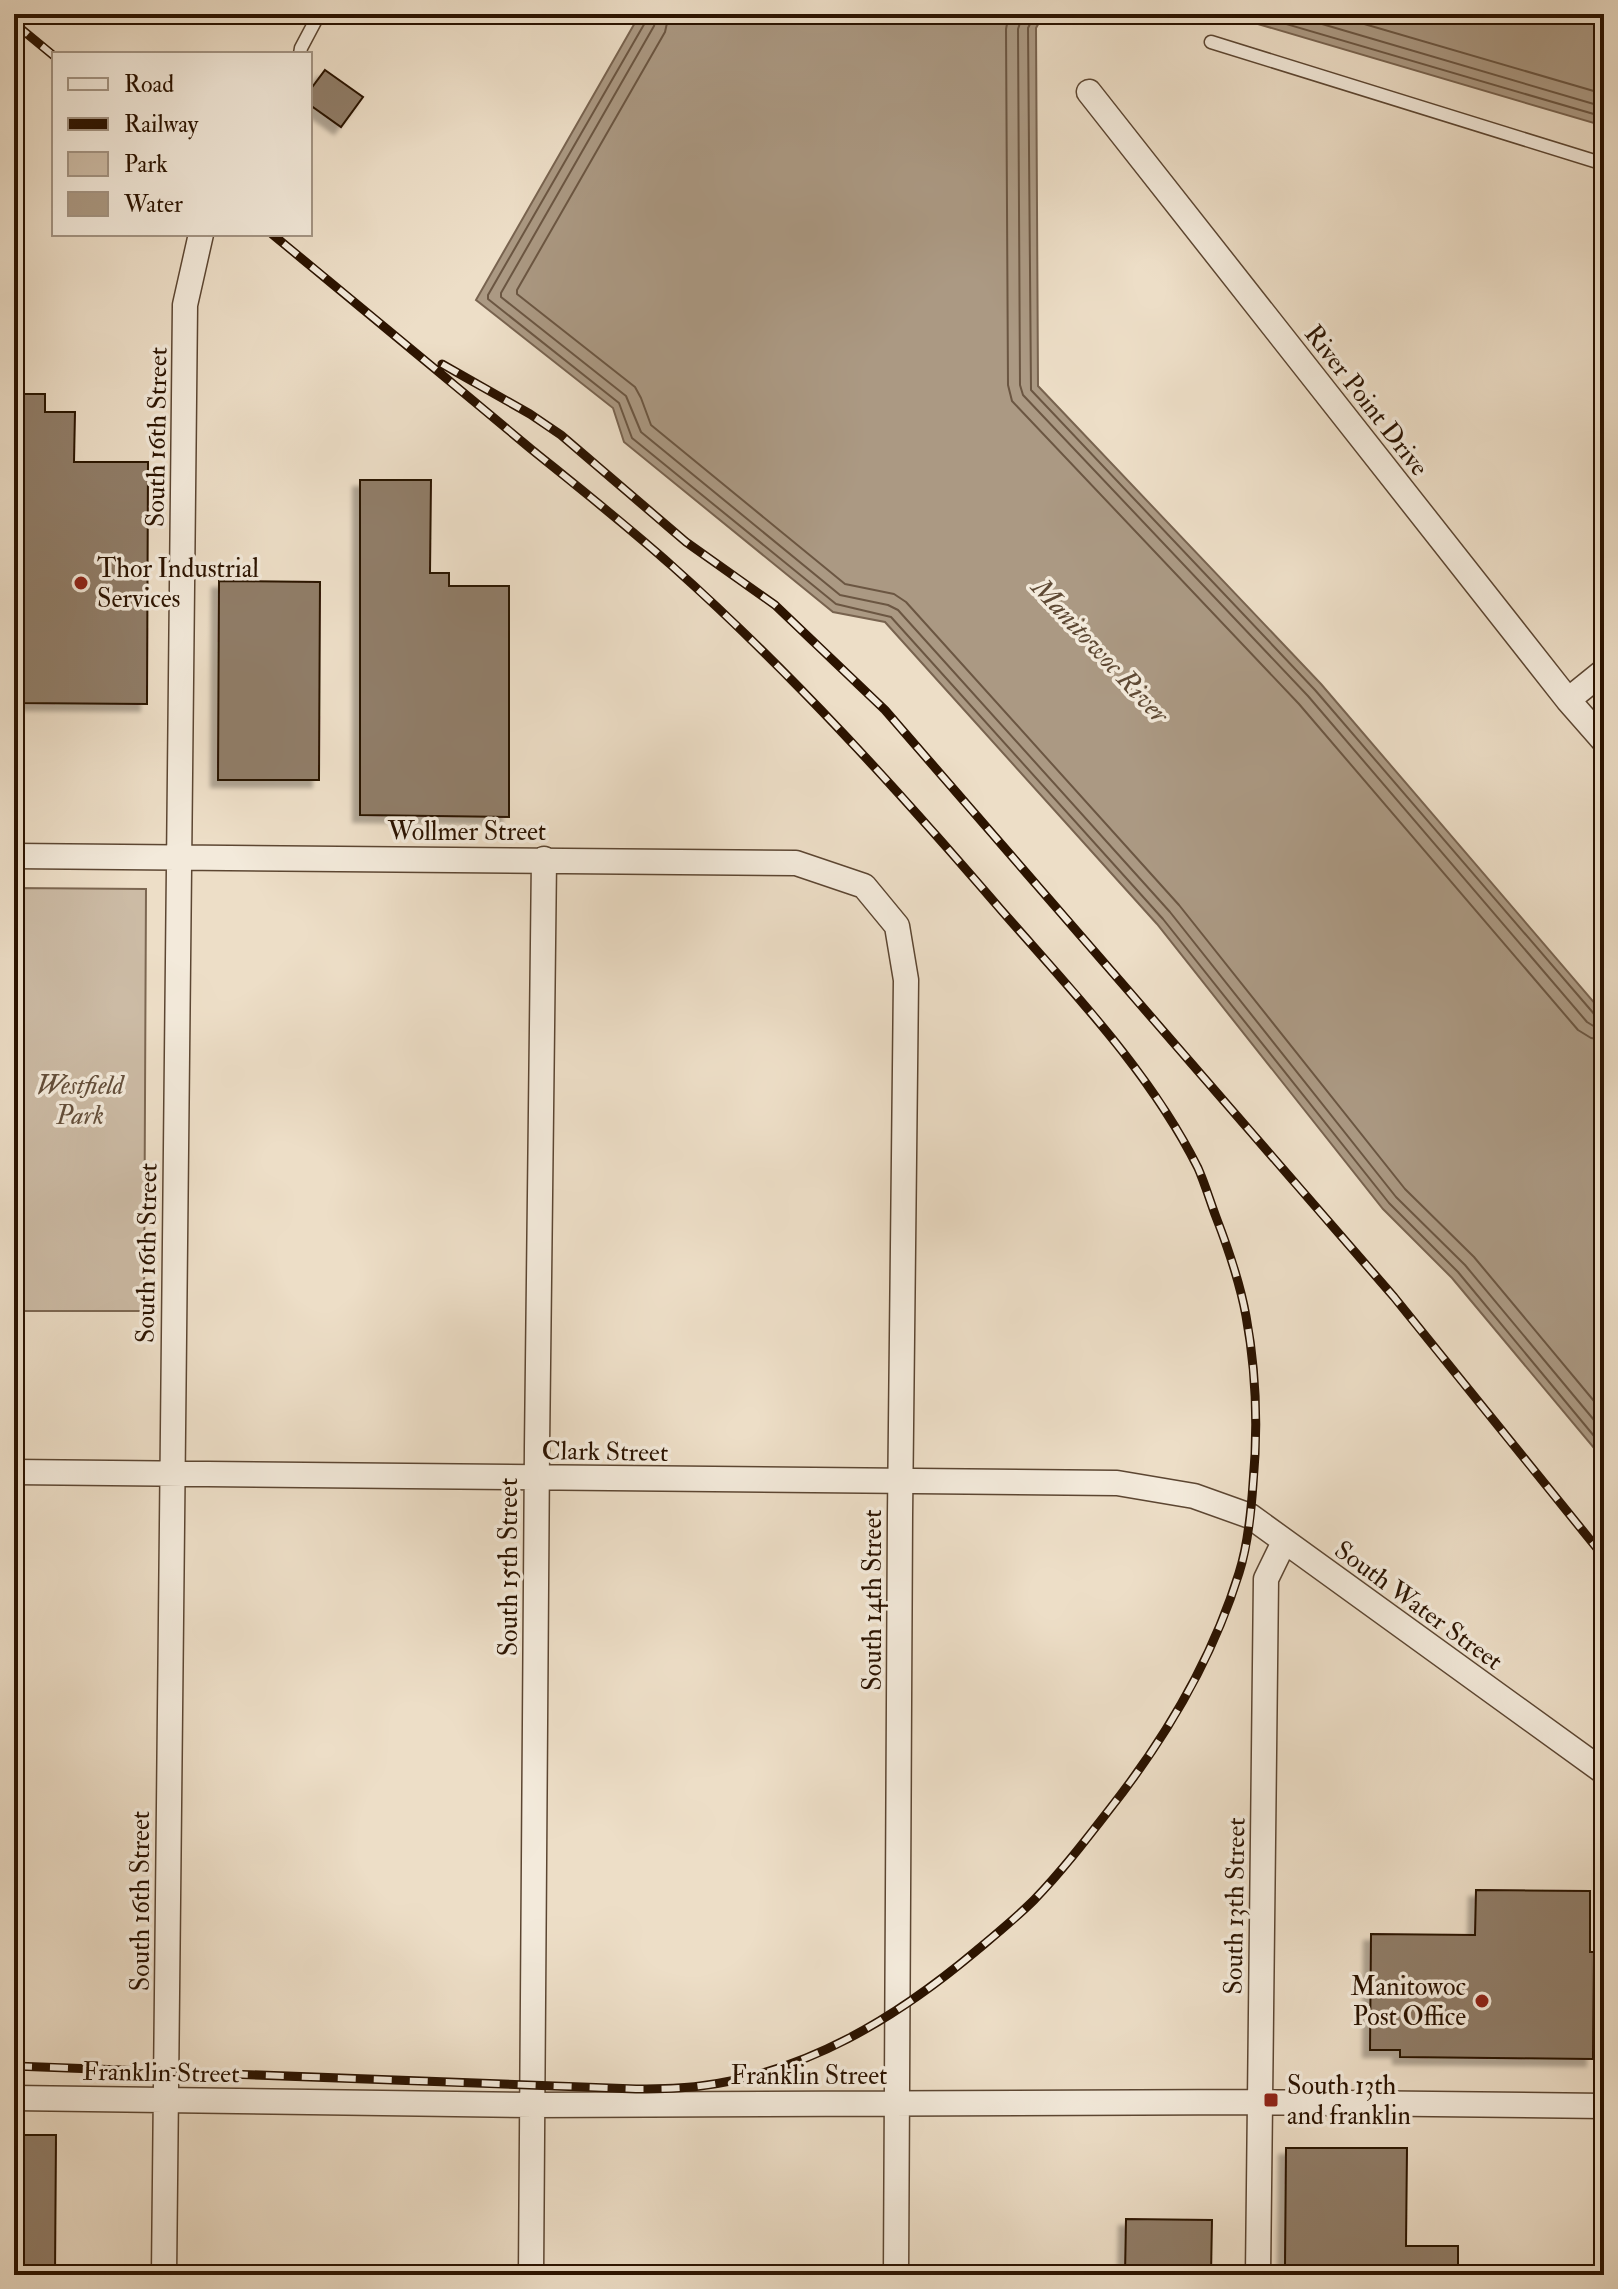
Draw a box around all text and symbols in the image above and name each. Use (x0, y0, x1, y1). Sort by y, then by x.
legend (52, 52, 312, 236)
text: Road (124, 69, 174, 100)
text: Railway (124, 109, 199, 140)
text: Park (124, 149, 168, 180)
text: Water (123, 189, 183, 220)
street label: River Point Drive (1297, 319, 1435, 483)
street label: South 16th Street (139, 347, 175, 527)
place label: Thor Industrial Services (97, 553, 259, 615)
water label: Manitowoc River (1022, 570, 1177, 732)
marker: Thor Industrial Services (72, 574, 90, 592)
street label: Wollmer Street (387, 816, 546, 848)
park label: Westfield Park (36, 1070, 126, 1132)
street label: South 16th Street (129, 1163, 165, 1343)
street label: Clark Street (541, 1435, 669, 1469)
street label: South 15th Street (493, 1478, 525, 1656)
street label: South 14th Street (857, 1509, 889, 1691)
street label: South Water Street (1328, 1534, 1509, 1677)
street label: South 16th Street (125, 1811, 157, 1991)
street label: South 13th Street (1217, 1817, 1253, 1995)
place label: Manitowoc Post Office (1351, 1971, 1466, 2033)
marker: Manitowoc Post Office (1473, 1992, 1491, 2010)
street label: Franklin Street (82, 2056, 240, 2090)
street label: Franklin Street (730, 2060, 888, 2092)
place label: South 13th and franklin (1287, 2070, 1411, 2132)
marker: South 13th and franklin (1262, 2091, 1280, 2109)

